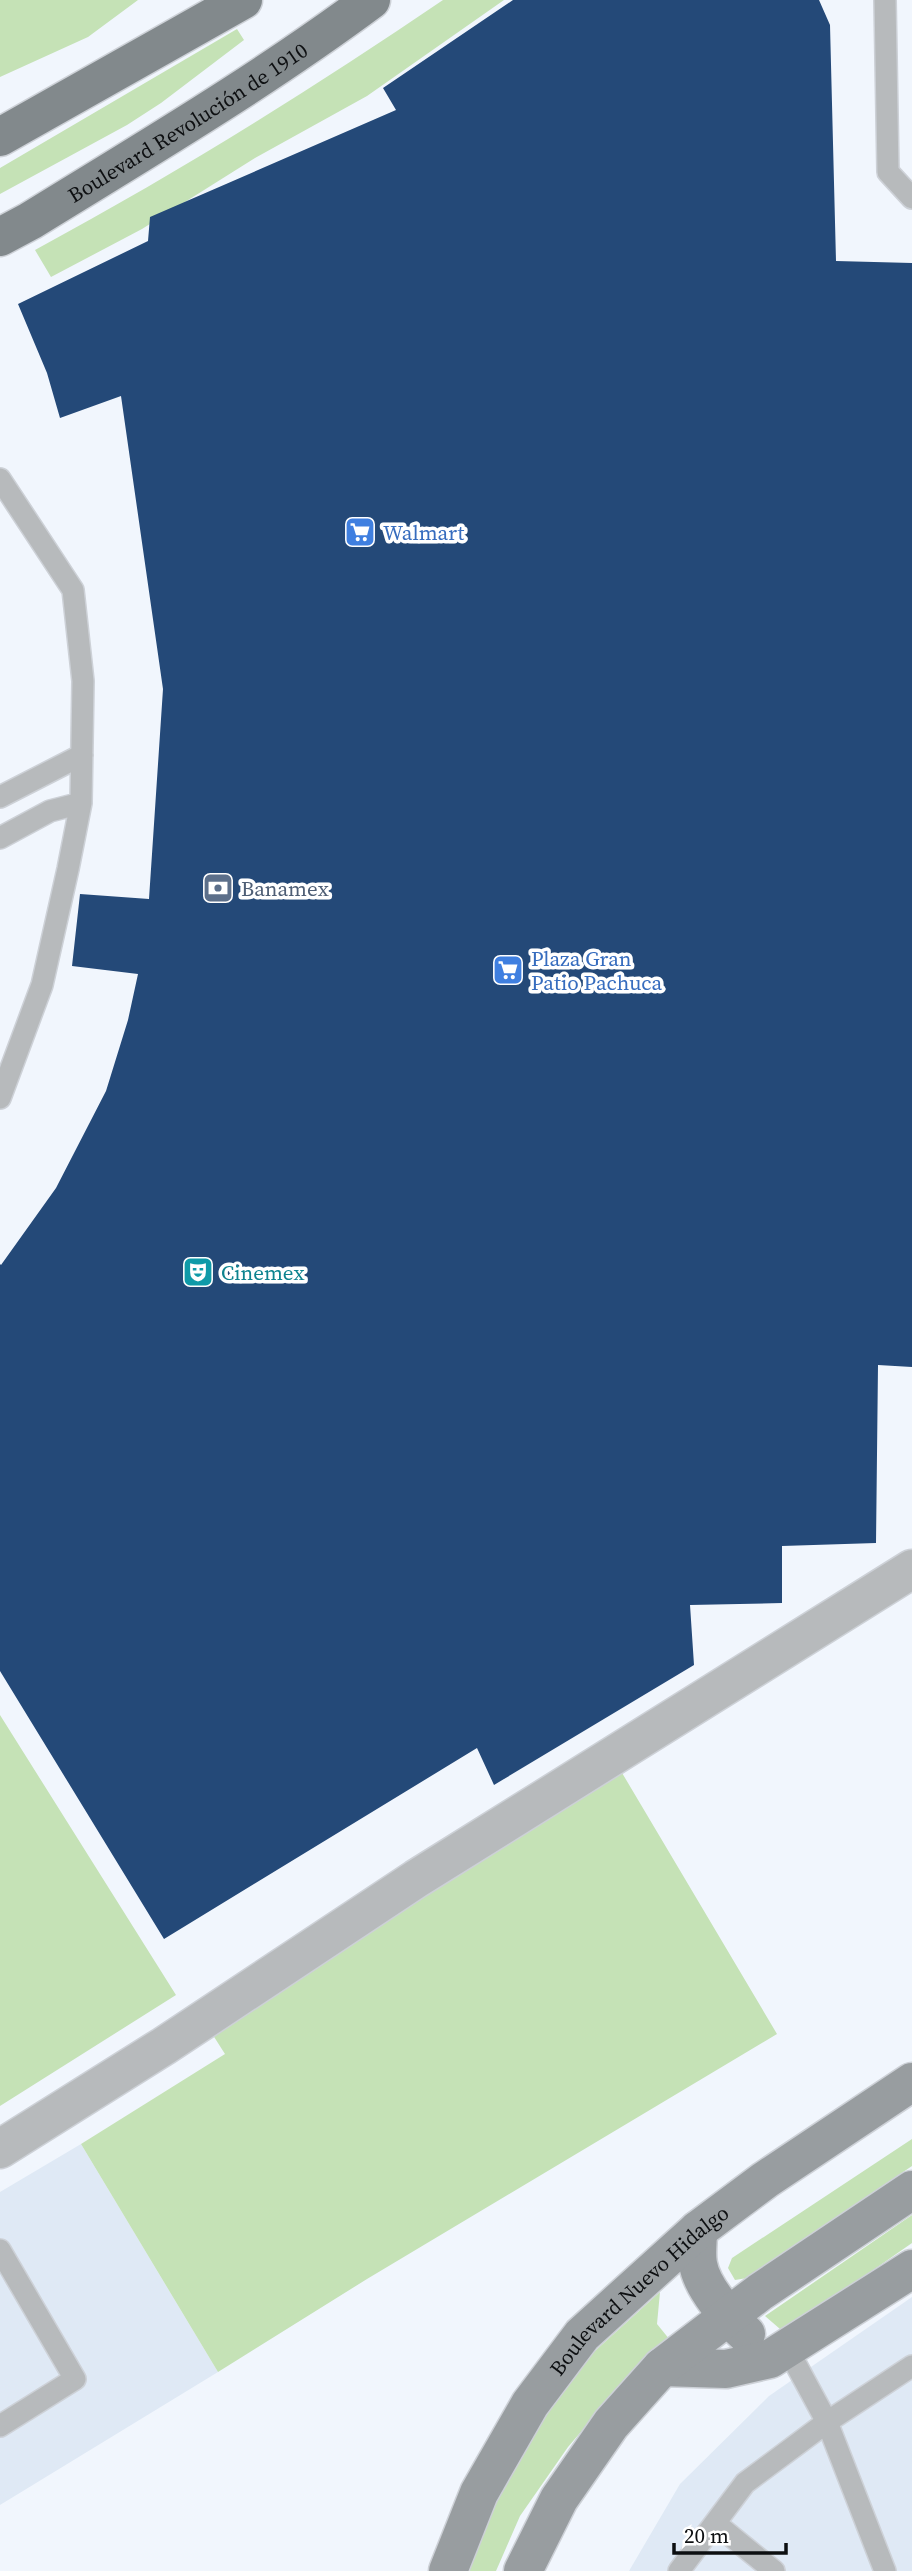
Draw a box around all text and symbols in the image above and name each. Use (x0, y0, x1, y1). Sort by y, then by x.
street label: Boulevard Revolución de 1910 (62, 35, 313, 209)
supermarket icon: Walmart (343, 515, 377, 549)
place label: Walmart (383, 518, 464, 547)
bank icon: Banamex (201, 871, 235, 905)
place label: Banamex (241, 874, 329, 903)
place label: Plaza Gran Patio Pachuca (531, 944, 662, 997)
supermarket icon: Plaza Gran Patio Pachuca (491, 953, 525, 987)
theatre icon: Cinemex (181, 1255, 215, 1289)
place label: Cinemex (221, 1258, 305, 1287)
street label: Boulevard Nuevo Hidalgo (542, 2198, 734, 2381)
scale bar (674, 2512, 786, 2556)
text: 20 m (684, 2521, 729, 2550)

